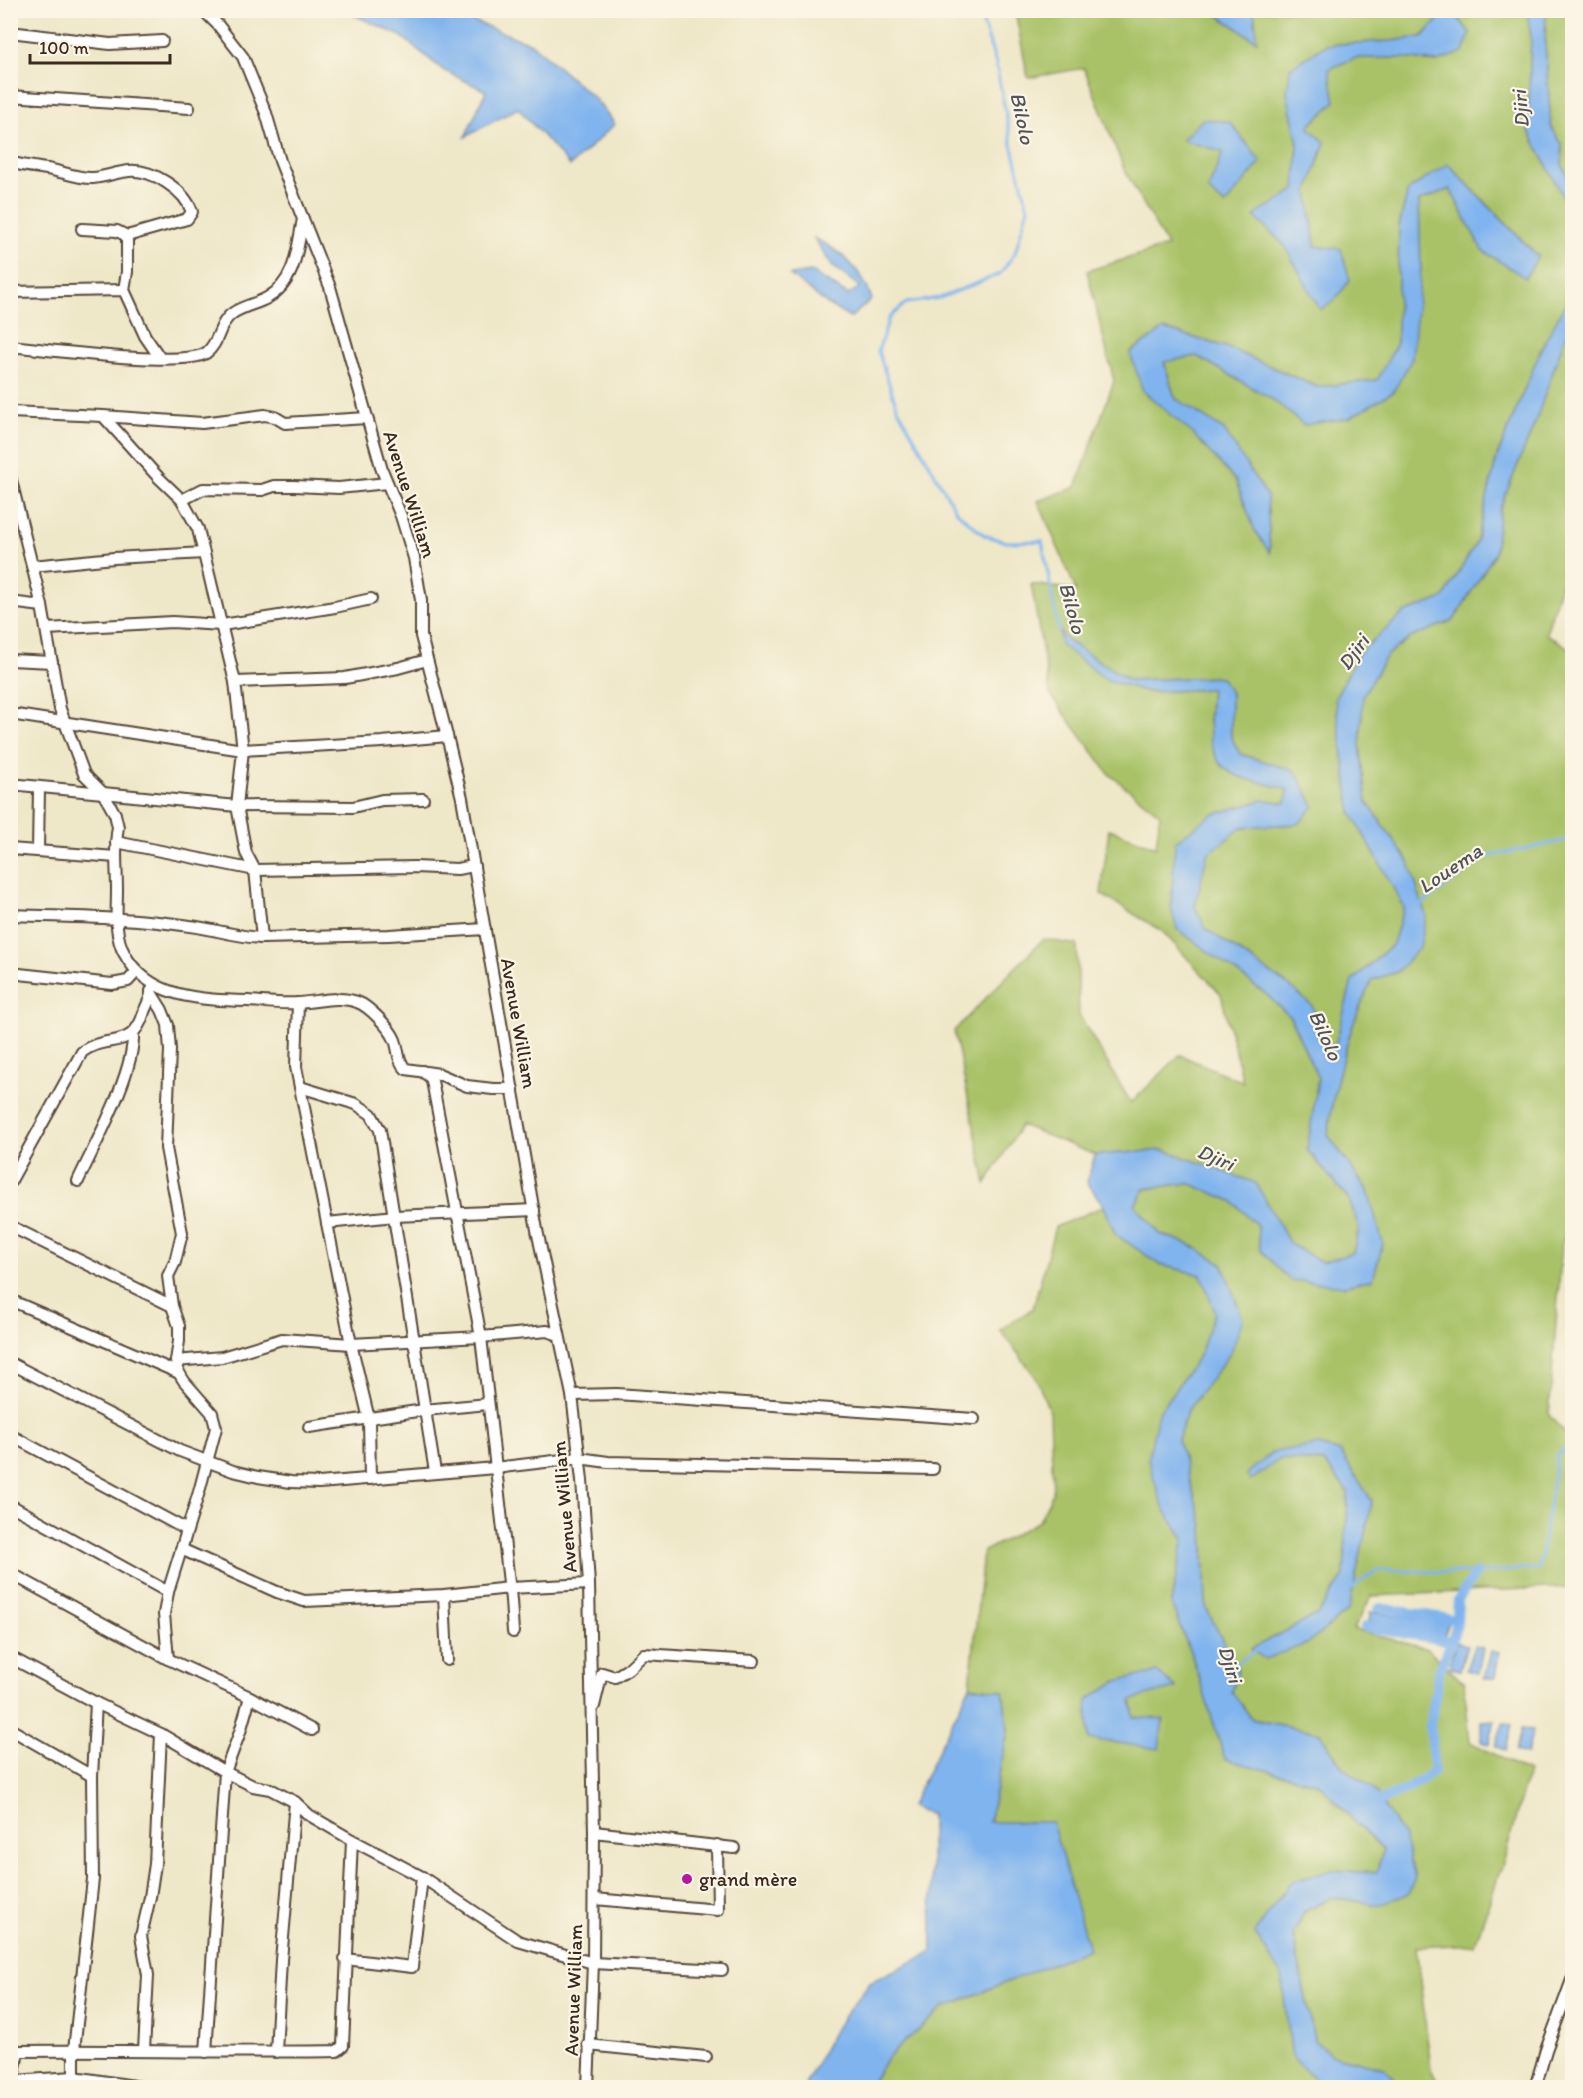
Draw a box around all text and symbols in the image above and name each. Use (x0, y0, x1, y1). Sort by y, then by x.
scale bar (30, 27, 170, 65)
text: 100 m (39, 37, 89, 59)
water label: Djiri (1506, 86, 1534, 129)
water label: Bilolo (1005, 90, 1041, 147)
street label: Avenue William (378, 427, 442, 561)
water label: Bilolo (1054, 580, 1092, 638)
water label: Djiri (1332, 627, 1376, 675)
water label: Louema (1413, 838, 1487, 898)
street label: Avenue William (496, 956, 542, 1090)
water label: Bilolo (1304, 1006, 1349, 1065)
water label: Djiri (1194, 1138, 1241, 1177)
street label: Avenue William (546, 1440, 582, 1574)
water label: Djiri (1214, 1642, 1249, 1688)
place label: grand mère (699, 1867, 797, 1891)
marker: grand mère (680, 1872, 694, 1886)
street label: Avenue William (559, 1924, 587, 2056)

